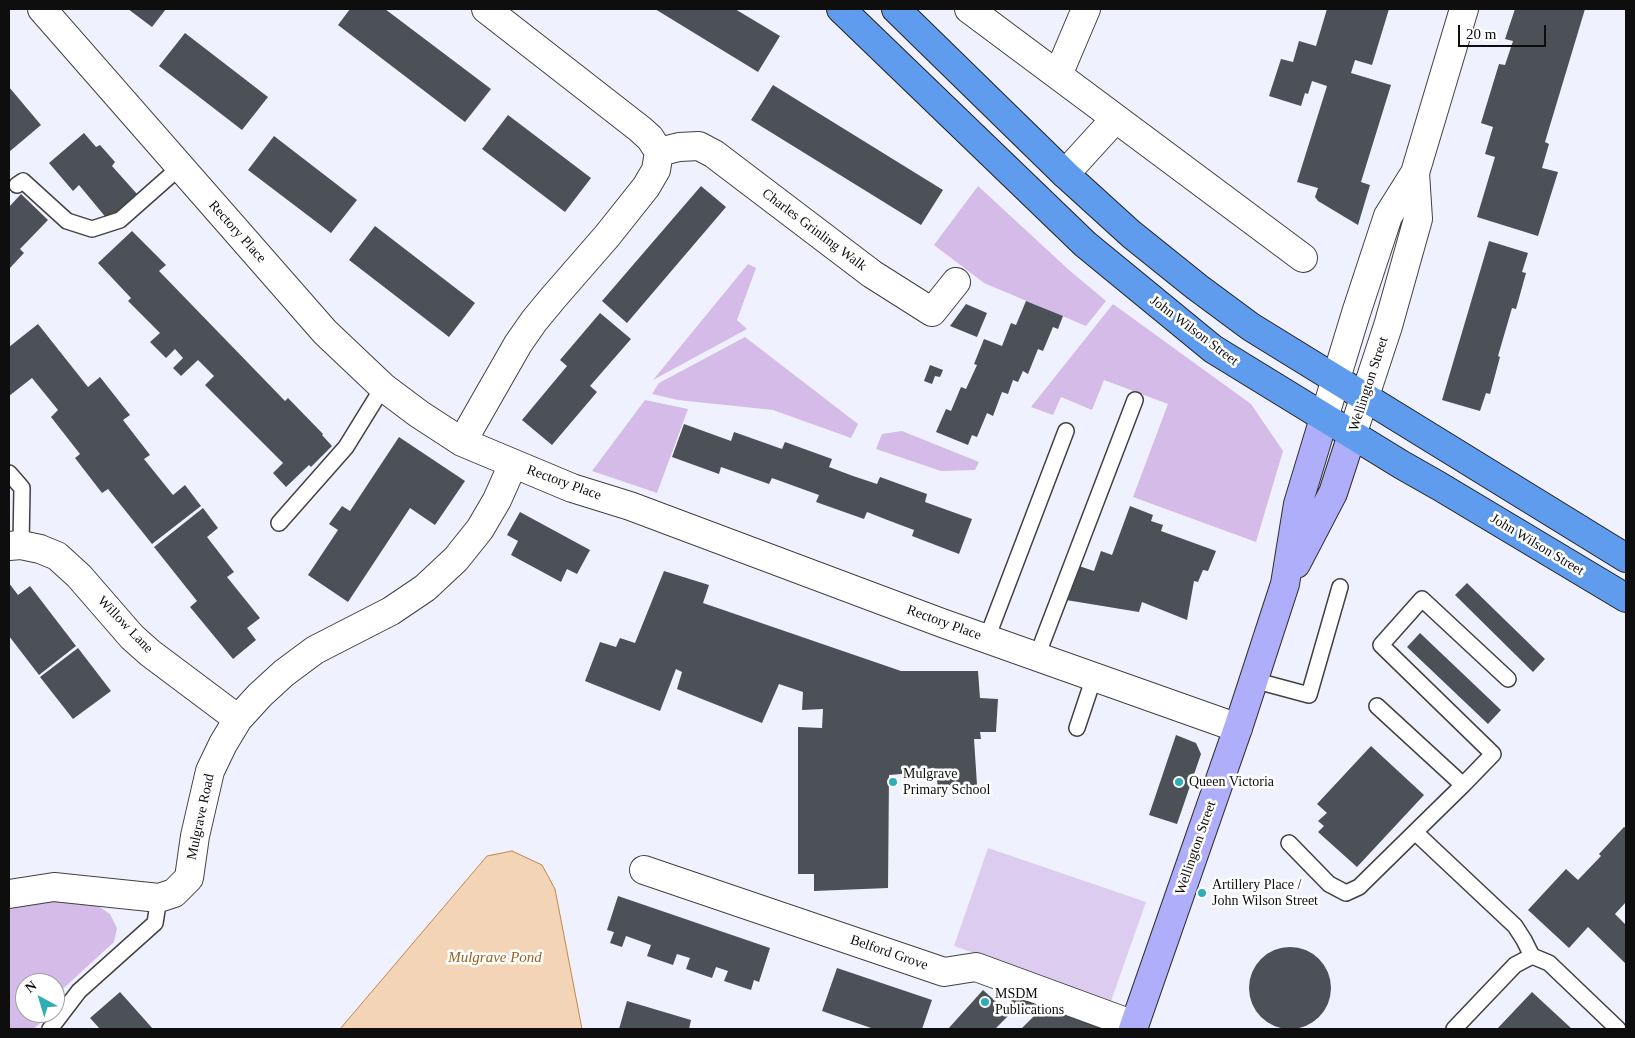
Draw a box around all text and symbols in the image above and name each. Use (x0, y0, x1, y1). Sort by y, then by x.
scale bar (1460, 15, 1548, 47)
text: 20 m (1466, 26, 1496, 42)
street label: Charles Grinling Walk (758, 185, 870, 275)
street label: Rectory Place (205, 197, 269, 267)
street label: John Wilson Street (1147, 292, 1241, 370)
street label: Wellington Street (1346, 335, 1392, 433)
street label: Rectory Place (524, 462, 604, 504)
street label: John Wilson Street (1487, 511, 1587, 579)
street label: Willow Lane (94, 593, 156, 657)
street label: Rectory Place (904, 602, 984, 644)
place label: Mulgrave Primary School (903, 766, 990, 799)
street label: Mulgrave Road (184, 772, 218, 862)
place label: Queen Victoria (1189, 774, 1274, 790)
marker: Mulgrave Primary School (887, 776, 899, 788)
marker: Queen Victoria (1173, 776, 1185, 788)
street label: Wellington Street (1172, 799, 1220, 897)
place label: Artillery Place / John Wilson Street (1212, 877, 1318, 910)
marker: Artillery Place / John Wilson Street (1196, 887, 1208, 899)
street label: Belford Grove (848, 932, 930, 974)
water label: Mulgrave Pond (448, 949, 542, 967)
north arrow (15, 973, 65, 1023)
text: N (22, 978, 40, 996)
place label: MSDM Publications (995, 986, 1064, 1019)
marker: MSDM Publications (979, 996, 991, 1008)

